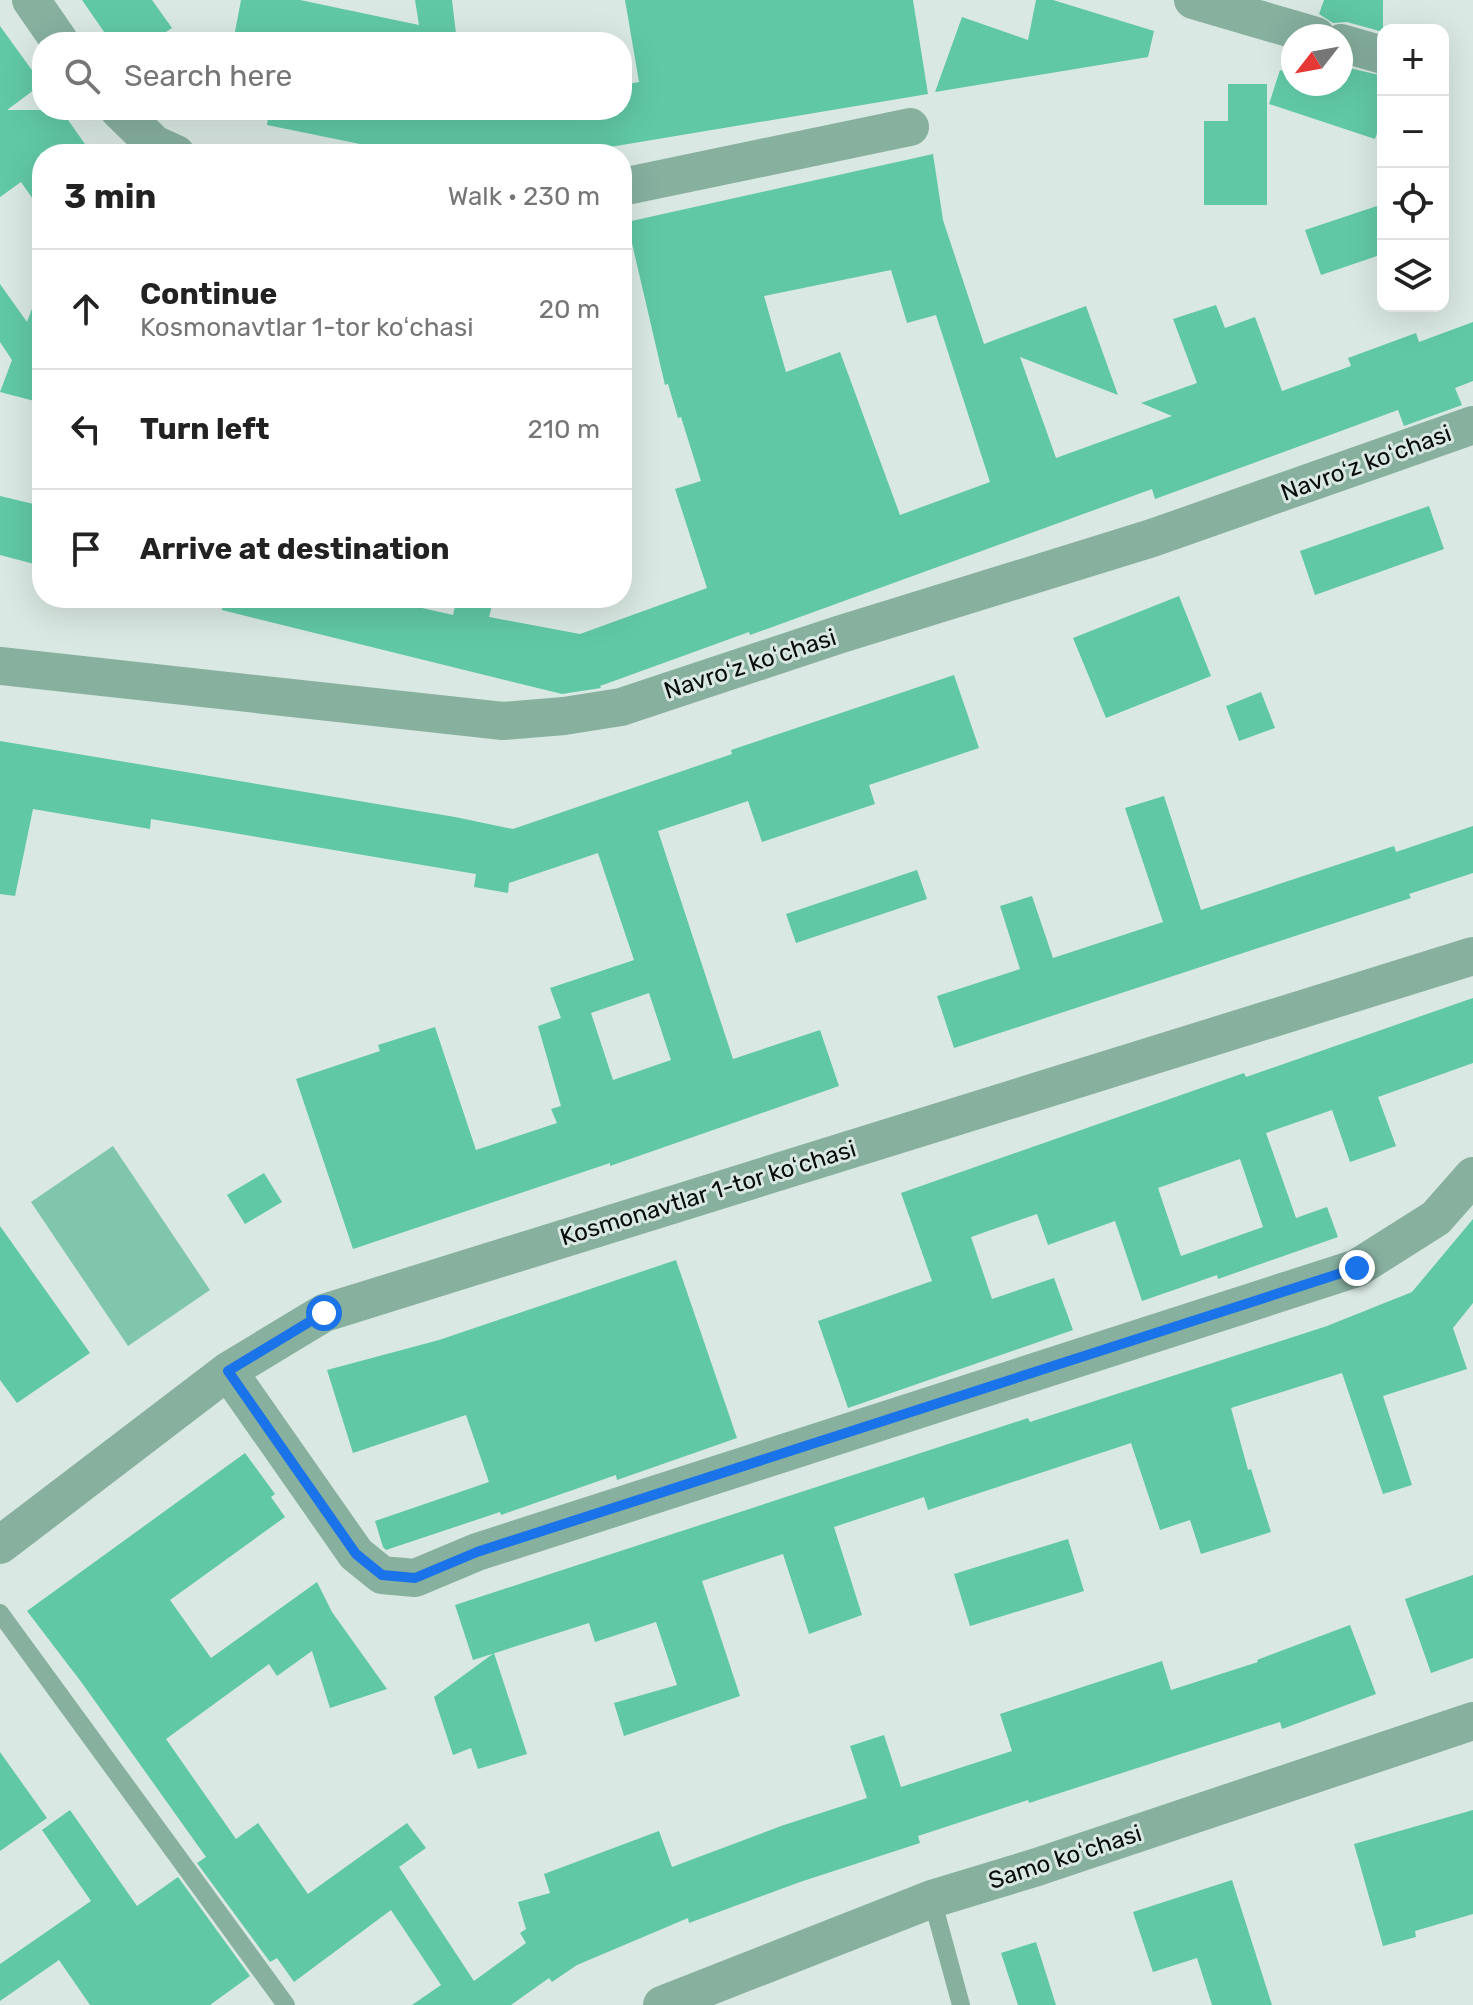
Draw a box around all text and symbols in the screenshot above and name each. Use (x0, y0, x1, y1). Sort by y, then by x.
north arrow (1281, 24, 1353, 96)
map controls (1377, 24, 1449, 312)
button: + (1377, 24, 1449, 96)
search box (32, 32, 632, 120)
icon: search (60, 54, 104, 98)
text: Search here (124, 58, 292, 94)
button: − (1377, 96, 1449, 168)
button: locate (1377, 168, 1449, 240)
text: 3 min (64, 176, 156, 217)
text: Walk · 230 m (448, 181, 600, 212)
button: layers (1377, 240, 1449, 312)
text: Continue (140, 276, 277, 312)
icon: ahead (64, 287, 108, 331)
text: 20 m (539, 294, 600, 325)
text: Kosmonavtlar 1-tor koʻchasi (140, 312, 473, 343)
icon: left (64, 407, 108, 451)
text: Turn left (140, 411, 270, 447)
text: 210 m (528, 414, 600, 445)
street label: Navroʻz koʻchasi (1277, 419, 1455, 507)
icon: arrive (64, 527, 108, 571)
text: Arrive at destination (140, 531, 450, 567)
street label: Navroʻz koʻchasi (660, 623, 840, 705)
street label: Kosmonavtlar 1-tor koʻchasi (557, 1135, 859, 1251)
route end (1339, 1250, 1375, 1286)
route start (306, 1295, 342, 1331)
street label: Samo koʻchasi (985, 1819, 1145, 1895)

